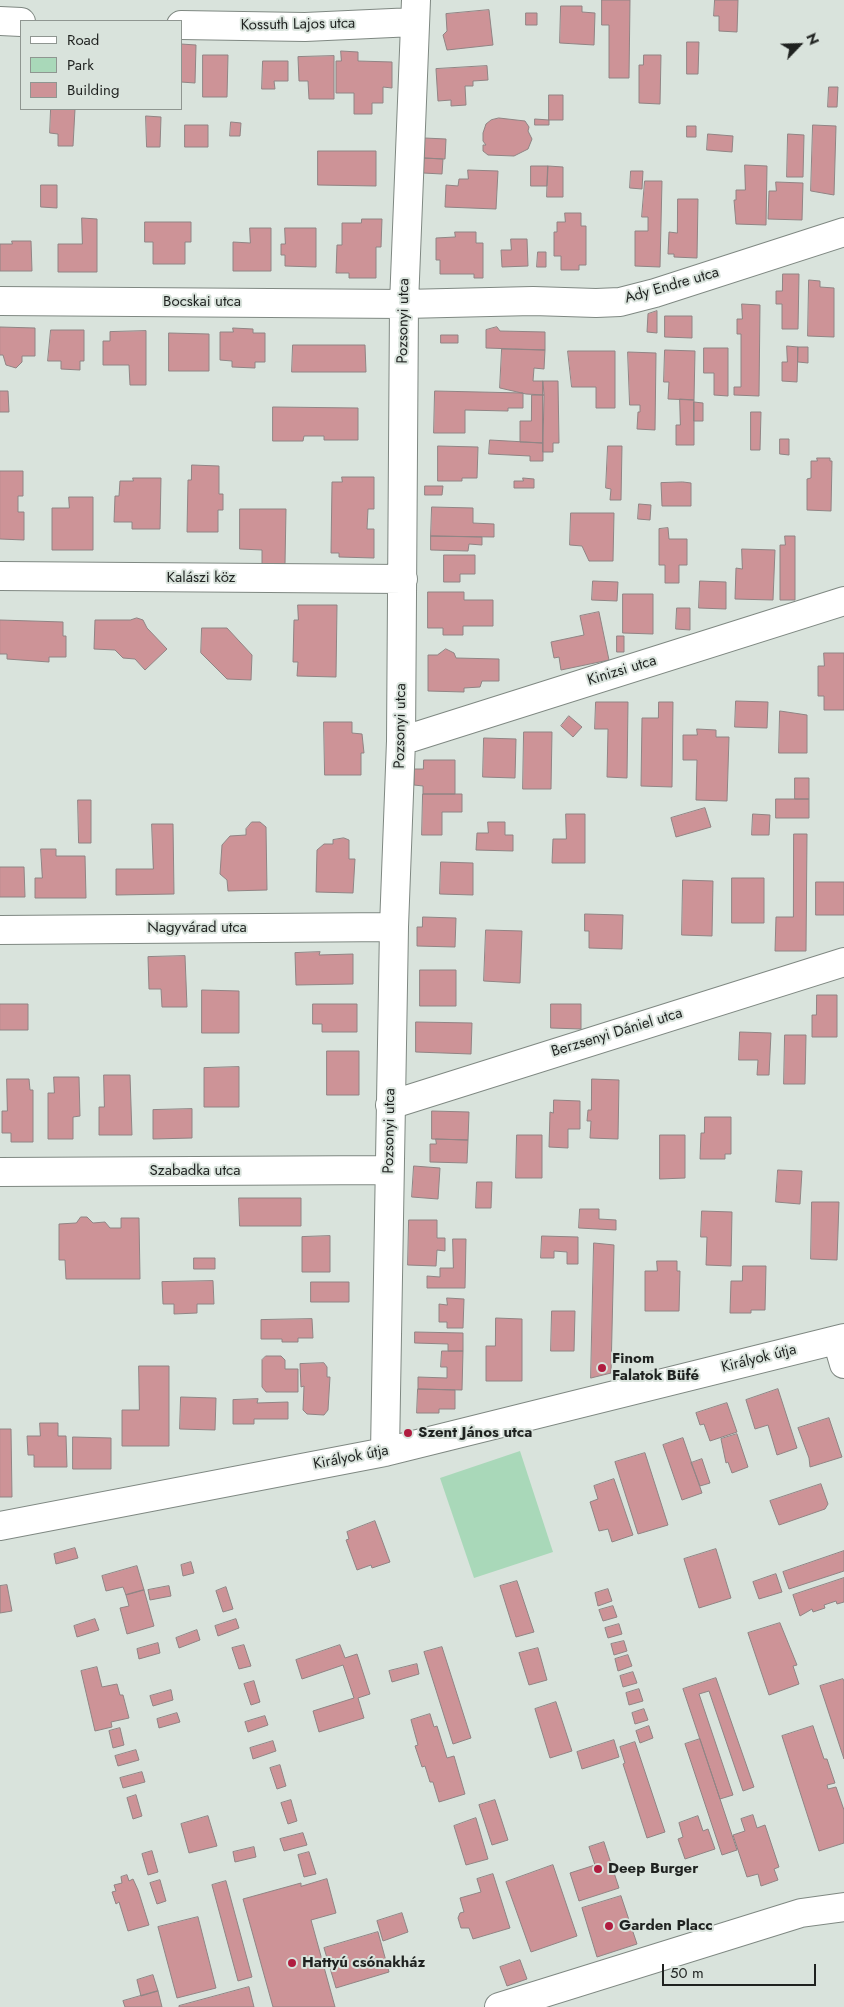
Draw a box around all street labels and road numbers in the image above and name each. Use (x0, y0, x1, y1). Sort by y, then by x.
street label: Kossuth Lajos utca (241, 15, 355, 35)
street label: Ady Endre utca (623, 264, 721, 308)
street label: Pozsonyi utca (394, 278, 414, 364)
street label: Bocskai utca (163, 293, 241, 311)
street label: Kalászi köz (167, 569, 235, 587)
street label: Kinizsi utca (585, 652, 659, 690)
street label: Pozsonyi utca (391, 683, 411, 769)
street label: Nagyvárad utca (147, 919, 247, 937)
street label: Berzsenyi Dániel utca (549, 1005, 685, 1061)
street label: Pozsonyi utca (380, 1088, 400, 1174)
street label: Szabadka utca (150, 1162, 240, 1180)
street label: Királyok útja (720, 1341, 798, 1377)
street label: Királyok útja (312, 1442, 390, 1474)

